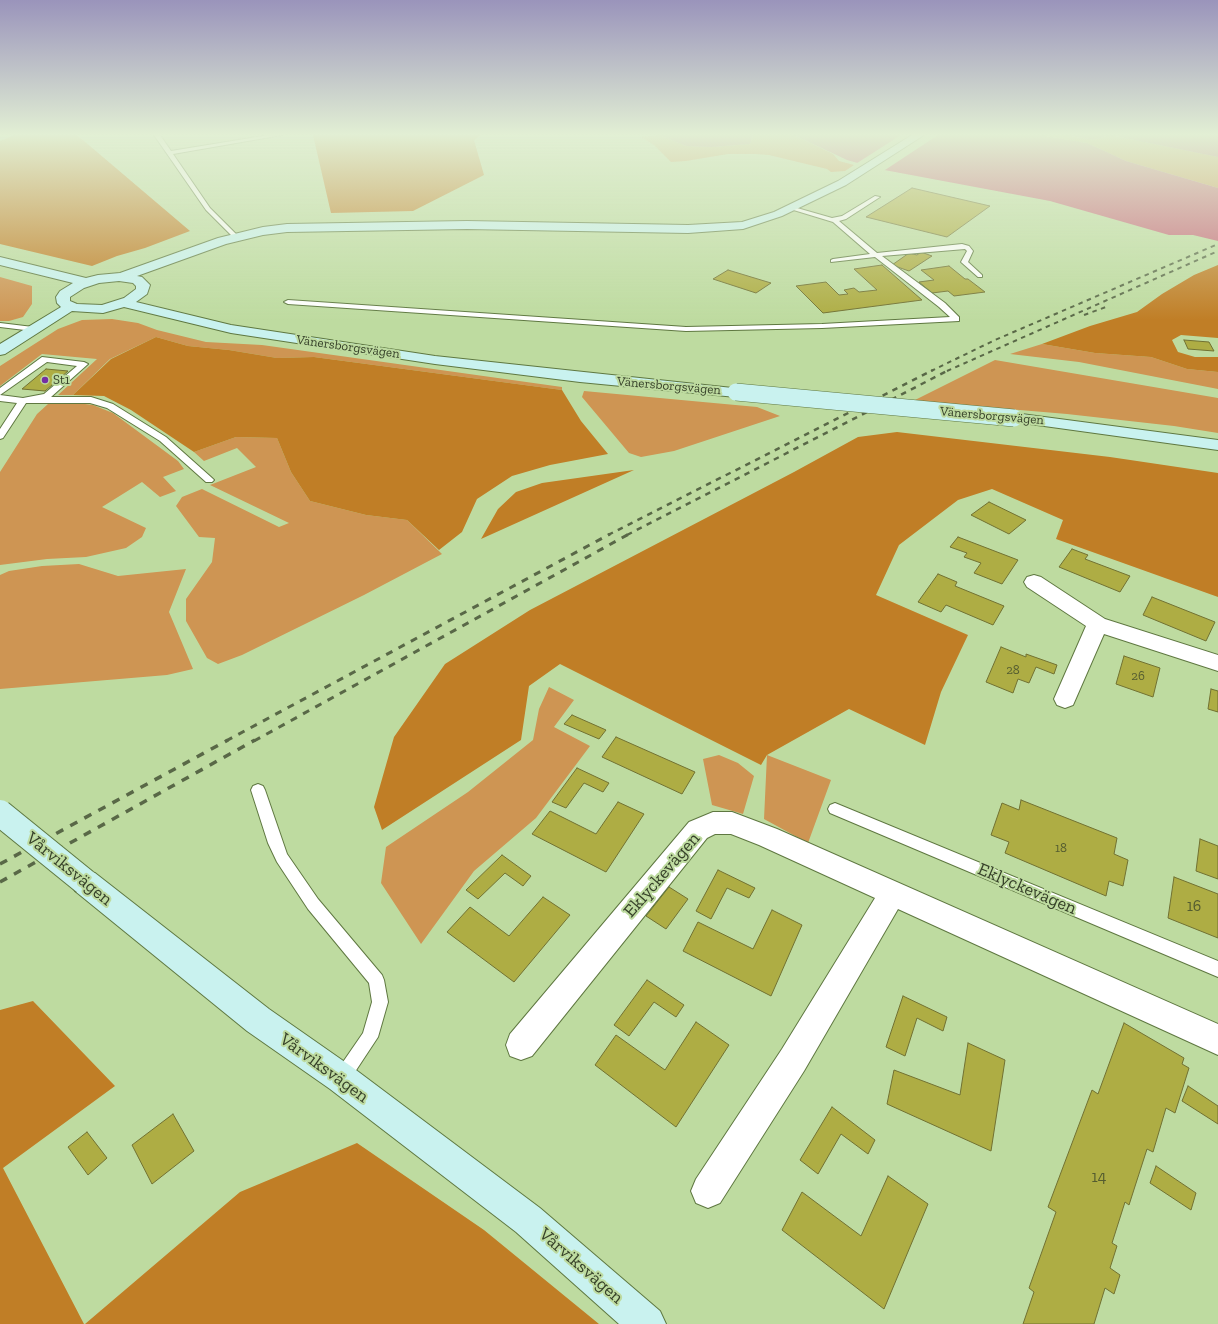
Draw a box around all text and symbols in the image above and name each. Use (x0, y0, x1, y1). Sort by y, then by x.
street label: Vänersborgsvägen (295, 332, 401, 362)
place label: St1 (53, 372, 70, 388)
street label: Vänersborgsvägen (616, 374, 722, 398)
marker: St1 (40, 375, 50, 385)
street label: Vänersborgsvägen (939, 404, 1045, 428)
house number: 28 (1006, 662, 1020, 678)
house number: 26 (1131, 668, 1145, 684)
street label: Vårviksvägen (22, 828, 116, 910)
street label: Eklyckevägen (619, 828, 705, 922)
house number: 18 (1055, 840, 1067, 856)
street label: Eklyckevägen (974, 858, 1080, 920)
house number: 16 (1187, 896, 1201, 916)
street label: Vårviksvägen (275, 1028, 373, 1108)
house number: 14 (1092, 1167, 1106, 1187)
street label: Vårviksvägen (534, 1223, 628, 1309)

